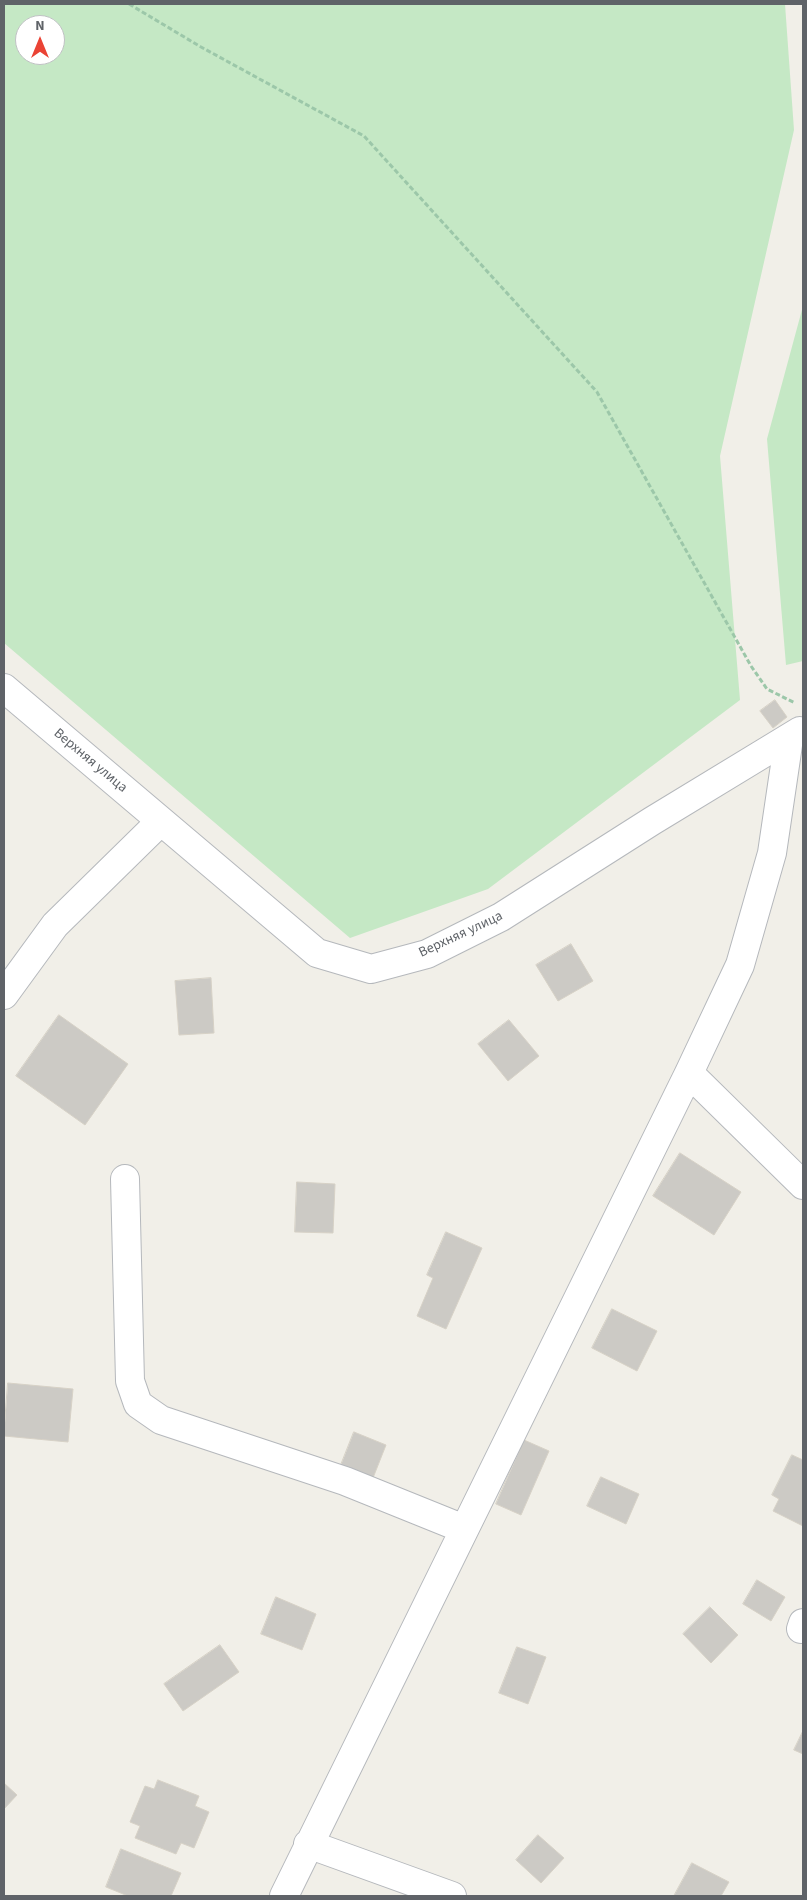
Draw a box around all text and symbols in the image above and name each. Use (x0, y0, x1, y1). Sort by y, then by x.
north arrow (15, 15, 65, 65)
text: N (35, 16, 45, 36)
street label: Верхняя улица (50, 725, 130, 797)
street label: Верхняя улица (416, 908, 506, 962)

